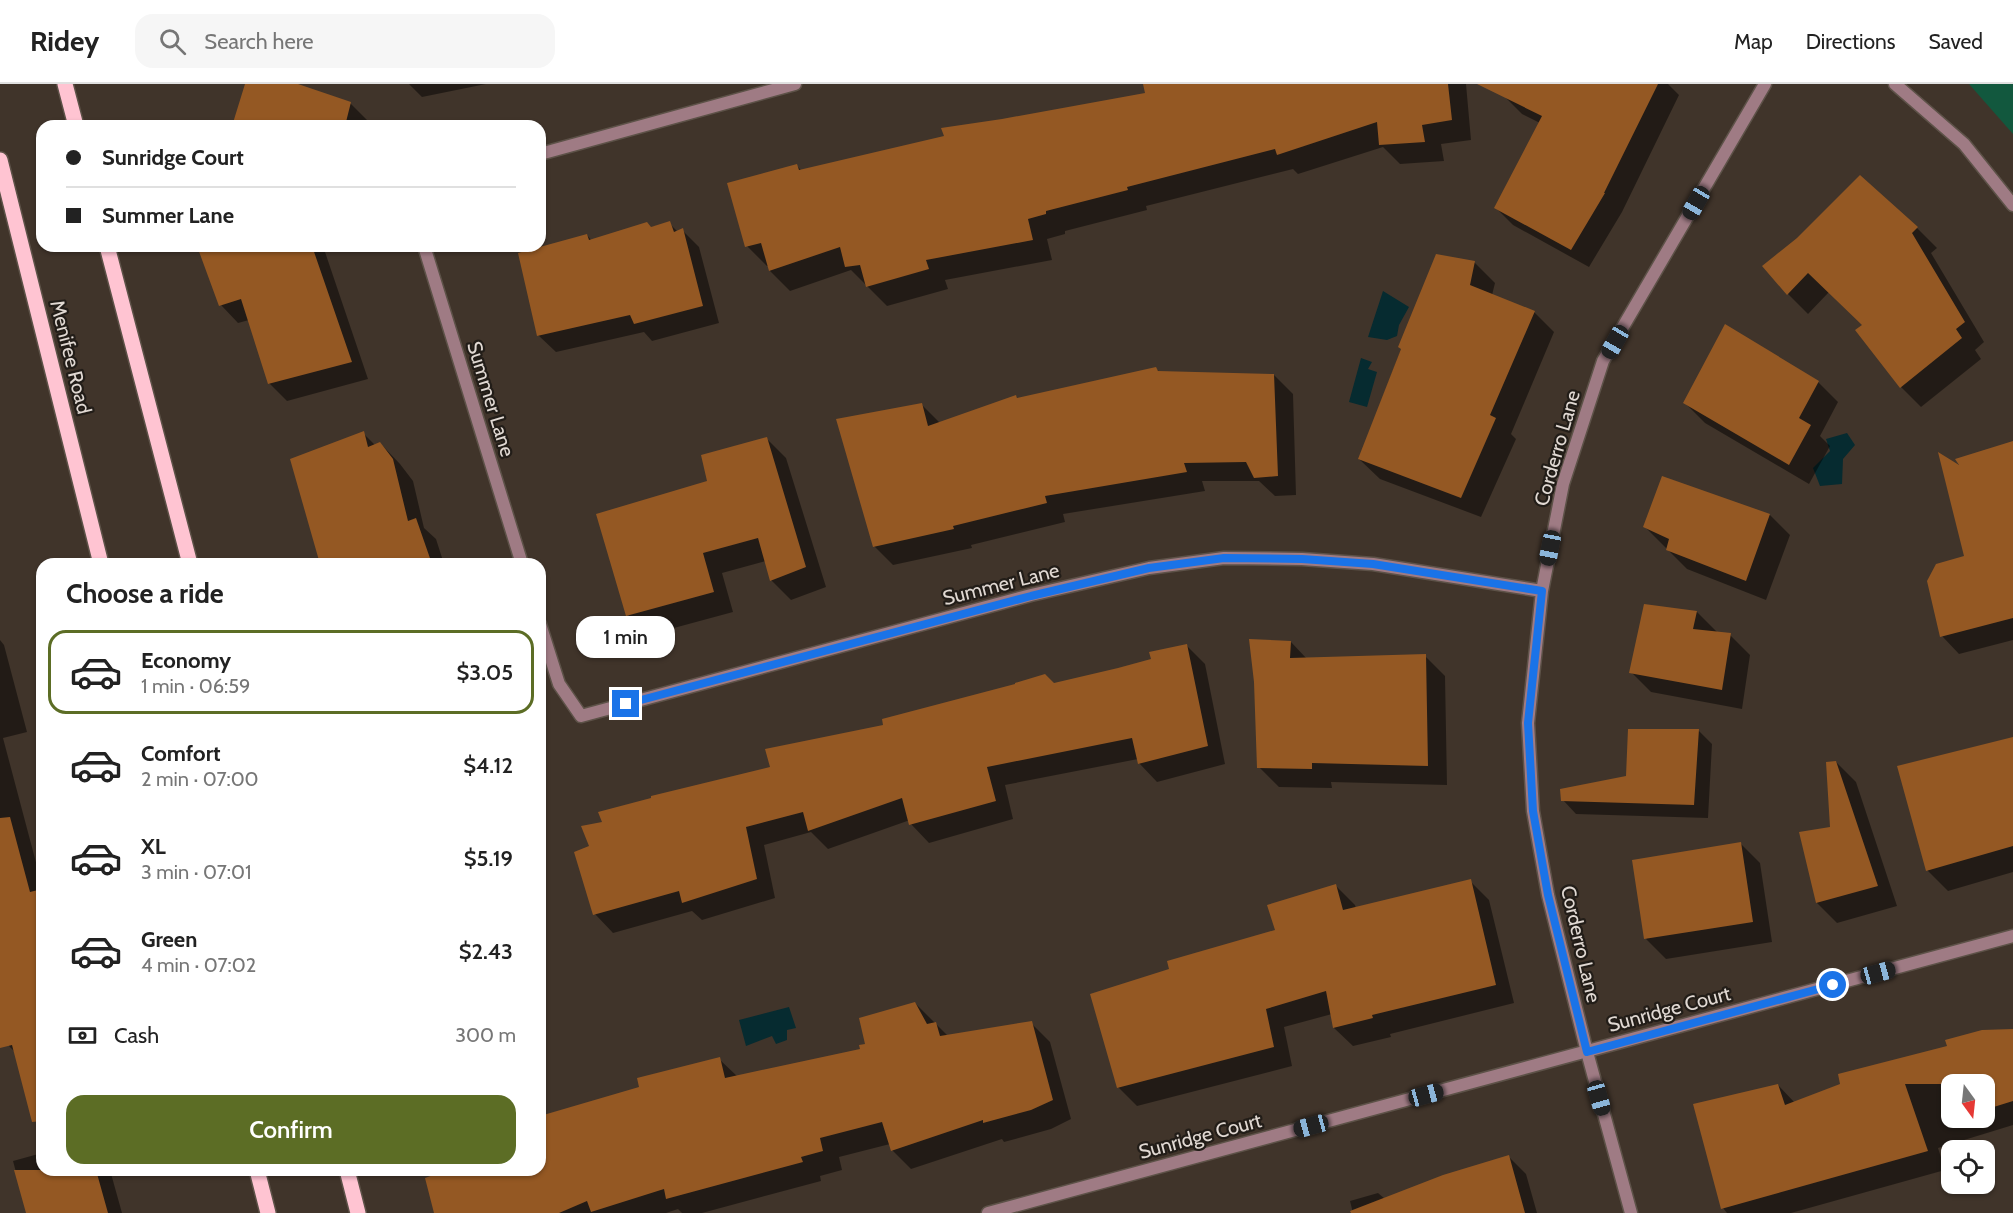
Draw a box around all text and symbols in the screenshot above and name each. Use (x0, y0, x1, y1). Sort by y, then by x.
search box (135, 14, 555, 68)
text: Ridey (30, 24, 99, 58)
icon: search (156, 25, 189, 58)
text: Search here (204, 28, 314, 55)
text: Map (1734, 29, 1773, 54)
text: Directions (1806, 29, 1895, 54)
text: Saved (1928, 29, 1983, 54)
text: Sunridge Court (102, 144, 244, 171)
car (1679, 183, 1713, 223)
text: Summer Lane (102, 202, 234, 229)
street label: Menifee Road (45, 298, 97, 416)
car (1598, 322, 1632, 362)
street label: Summer Lane (462, 338, 520, 460)
street label: Corderro Lane (1529, 387, 1585, 509)
car (1538, 529, 1562, 567)
street label: Summer Lane (940, 558, 1062, 610)
text: Choose a ride (66, 577, 224, 610)
callout: 1 min (576, 617, 676, 659)
text: 1 min (603, 625, 648, 649)
icon: car (69, 645, 123, 699)
text: Economy (141, 647, 231, 674)
text: $3.05 (457, 659, 513, 686)
text: 1 min · 06:59 (141, 674, 250, 698)
route end (612, 690, 639, 717)
icon: car (69, 738, 123, 792)
text: Comfort (141, 740, 220, 767)
text: $4.12 (463, 752, 513, 779)
text: 2 min · 07:00 (141, 767, 259, 791)
icon: car (69, 831, 123, 885)
text: XL (141, 833, 166, 860)
text: $5.19 (464, 845, 513, 872)
text: 3 min · 07:01 (141, 860, 251, 884)
street label: Corderro Lane (1556, 883, 1606, 1005)
icon: car (69, 924, 123, 978)
text: Green (141, 926, 197, 953)
text: $2.43 (459, 938, 513, 965)
text: 4 min · 07:02 (141, 953, 256, 977)
car (1858, 960, 1898, 986)
route start (1819, 971, 1846, 998)
street label: Sunridge Court (1605, 981, 1733, 1037)
icon: cash (66, 1019, 99, 1052)
text: Cash (114, 1022, 159, 1049)
text: 300 m (455, 1023, 516, 1047)
north arrow (1941, 1074, 1995, 1128)
map controls (1941, 1074, 1995, 1194)
car (1585, 1078, 1613, 1118)
car (1406, 1082, 1446, 1108)
button: Confirm (66, 1095, 516, 1164)
street label: Sunridge Court (1136, 1108, 1264, 1164)
car (1291, 1113, 1331, 1139)
button: locate (1941, 1140, 1995, 1194)

